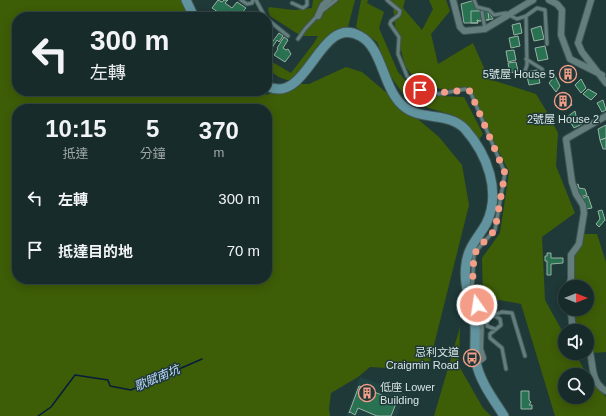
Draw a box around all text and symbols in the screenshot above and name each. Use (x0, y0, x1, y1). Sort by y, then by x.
text: 300 m (90, 25, 169, 56)
icon: left (24, 28, 76, 80)
text: 左轉 (90, 63, 126, 83)
building icon: 5號屋 House 5 (558, 64, 578, 84)
place label: 5號屋 House 5 (483, 68, 555, 80)
pin (403, 73, 437, 107)
icon: arrive (409, 79, 431, 101)
building icon: 2號屋 House 2 (553, 91, 573, 111)
place label: 2號屋 House 2 (527, 113, 599, 125)
text: 10:15 (45, 115, 107, 142)
text: 5 (146, 115, 159, 142)
text: 370 (199, 117, 239, 144)
text: m (213, 145, 224, 160)
text: 抵達 (63, 146, 89, 161)
text: 分鐘 (140, 146, 166, 161)
icon: left (24, 187, 46, 209)
text: 300 m (218, 190, 260, 207)
text: 左轉 (58, 191, 88, 208)
icon: arrive (24, 239, 46, 261)
text: 70 m (227, 242, 260, 259)
text: 抵達目的地 (58, 243, 133, 260)
north arrow (558, 280, 594, 316)
map controls (558, 280, 594, 404)
position arrow (456, 284, 498, 326)
button: sound (558, 324, 594, 360)
place label: 忌利文道 Craigmin Road (386, 346, 459, 371)
bus stop icon: 忌利文道 Craigmin Road (462, 348, 482, 368)
water label: 歌賦南坑 (132, 361, 184, 394)
button: search (558, 368, 594, 404)
place label: 低座 Lower Building (380, 381, 435, 406)
building icon: 低座 Lower Building (357, 383, 377, 403)

